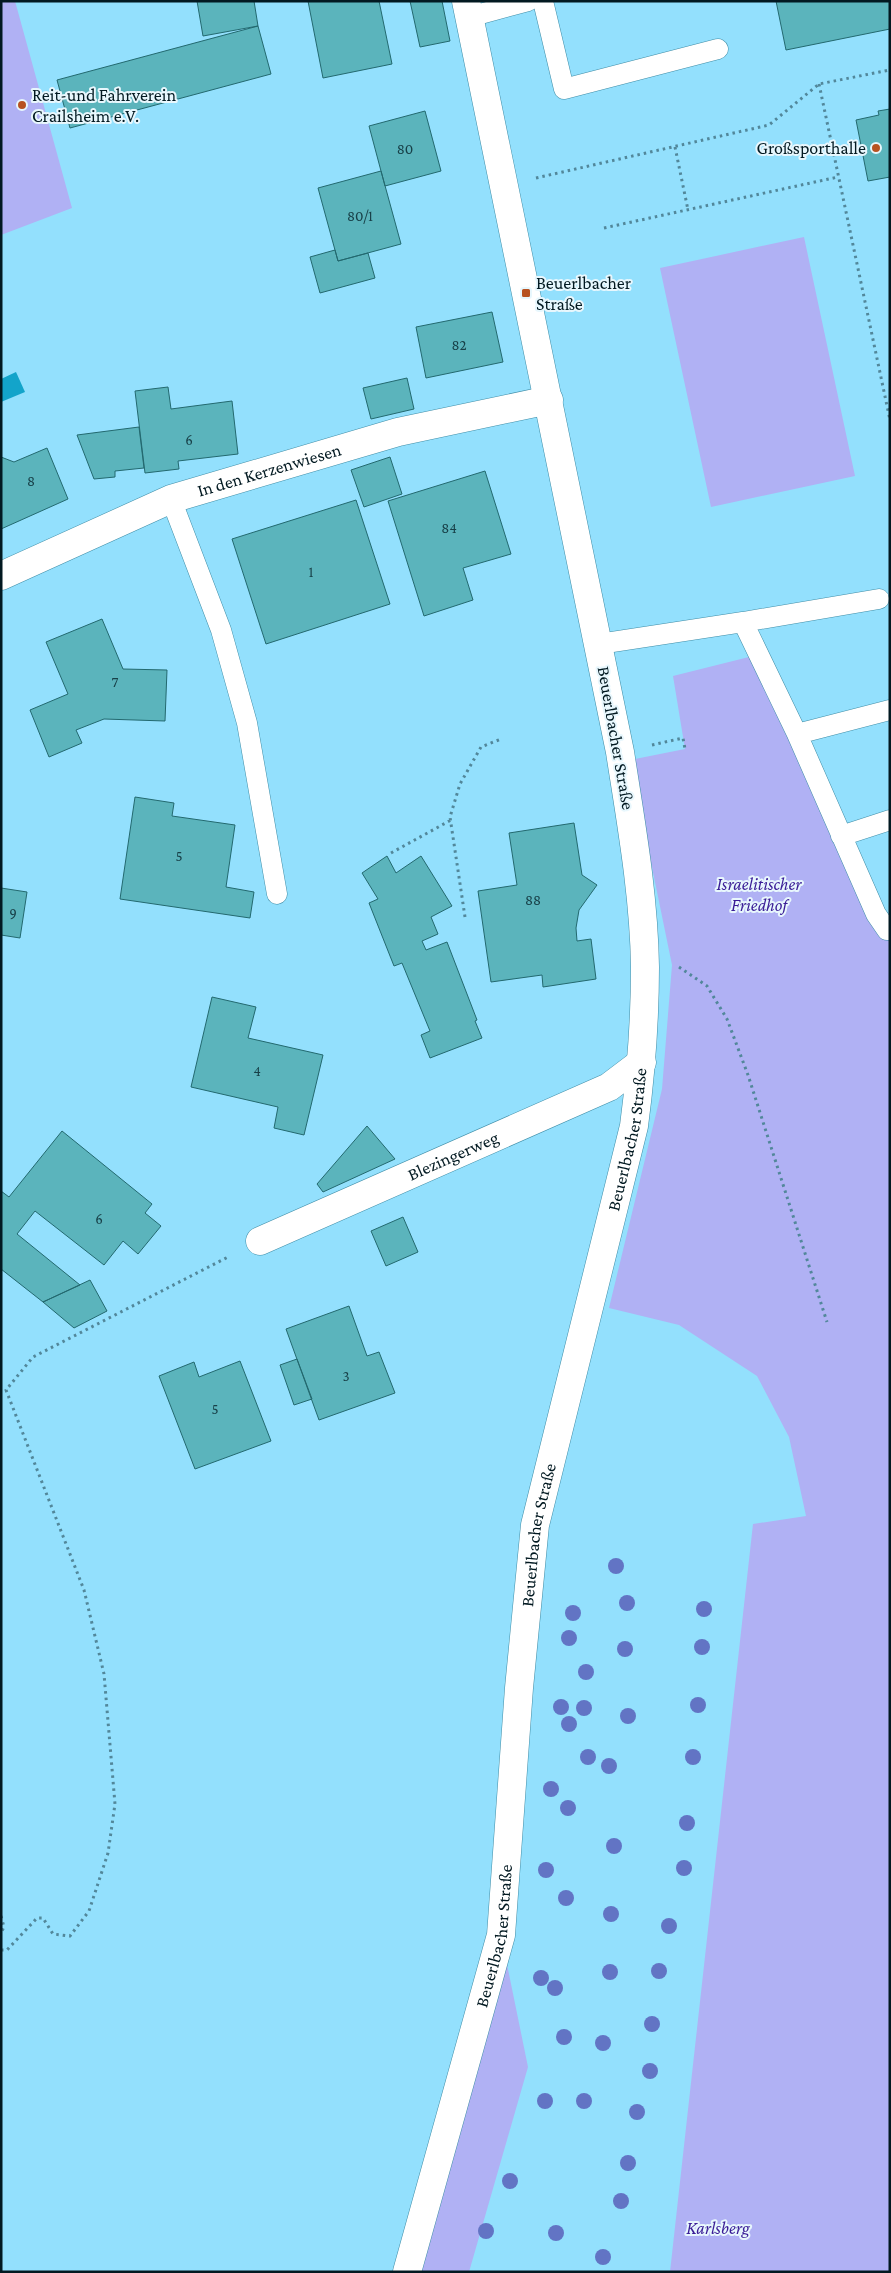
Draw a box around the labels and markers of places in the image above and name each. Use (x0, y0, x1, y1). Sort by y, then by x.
place label: Reit-und Fahrverein Crailsheim e.V. (32, 85, 176, 126)
marker: Reit-und Fahrverein Crailsheim e.V. (16, 99, 28, 111)
place label: Großsporthalle (756, 138, 866, 158)
marker: Großsporthalle (870, 142, 882, 154)
place label: Beuerlbacher Straße (536, 273, 632, 314)
marker: Beuerlbacher Straße (520, 287, 532, 299)

